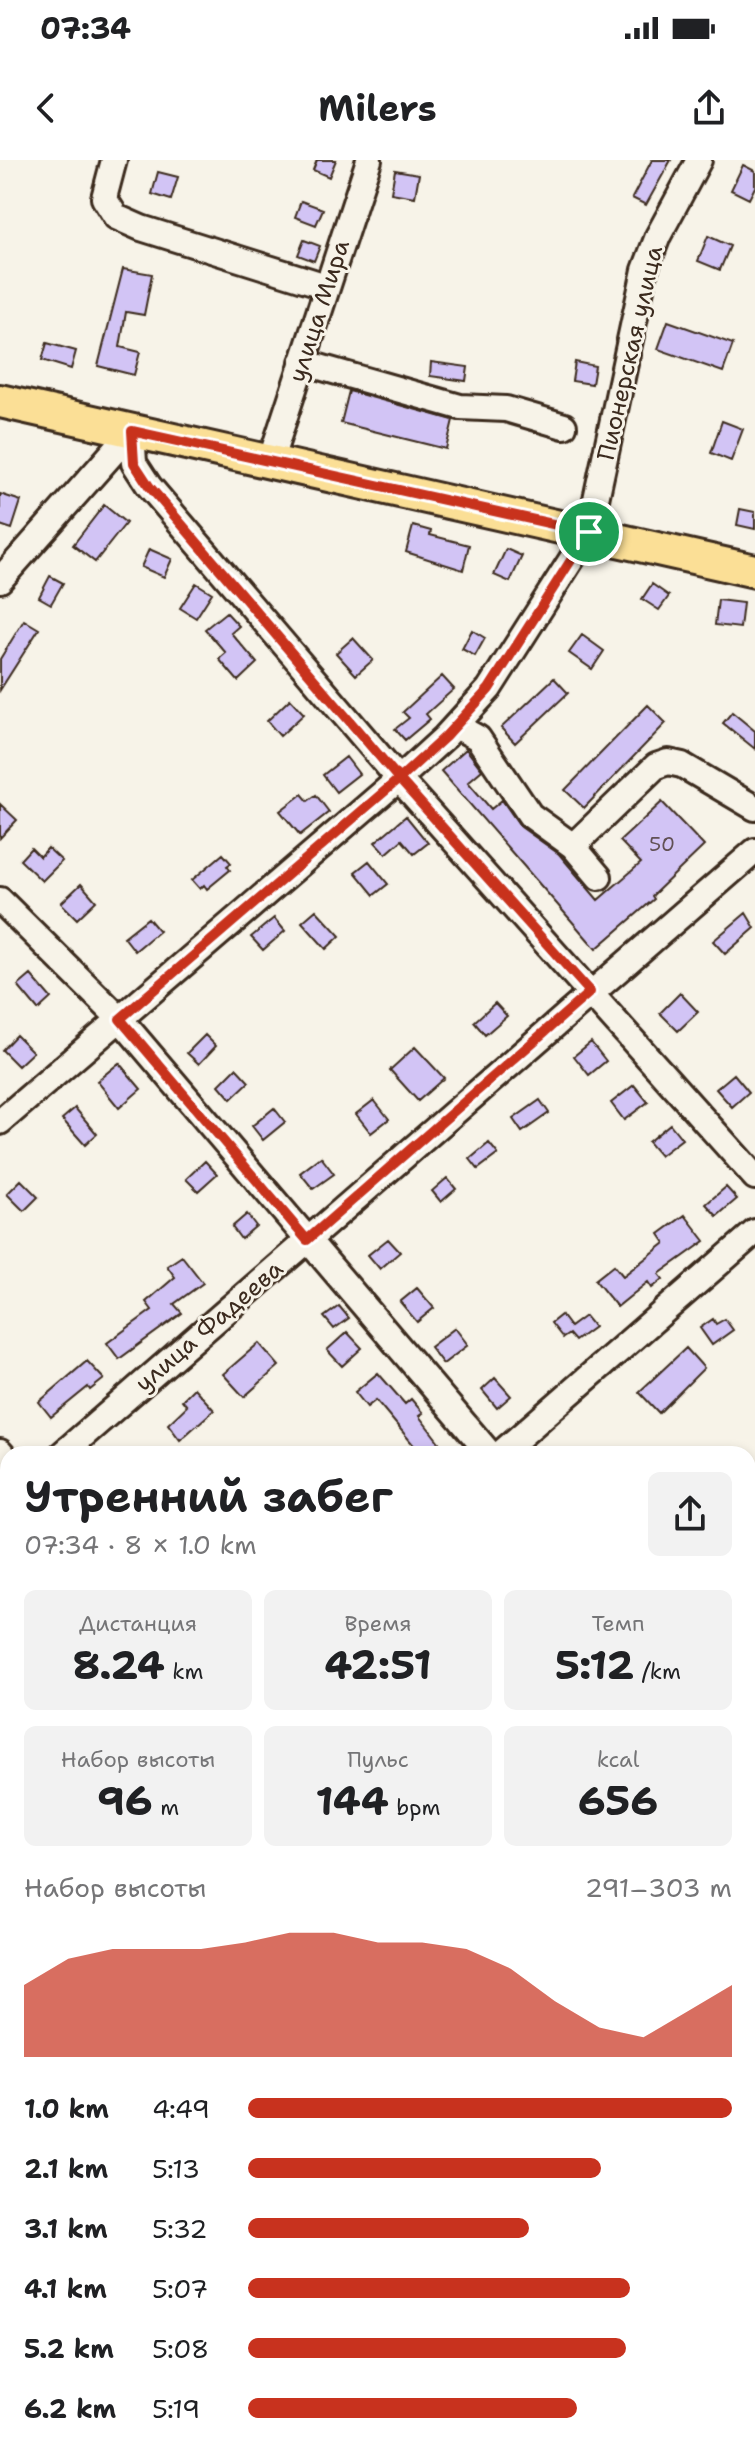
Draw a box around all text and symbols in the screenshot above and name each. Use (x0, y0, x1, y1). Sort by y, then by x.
text: 07:34 (40, 8, 131, 49)
text: Milers (318, 84, 437, 133)
icon: back (24, 86, 68, 130)
icon: share (687, 86, 731, 130)
street label: улица Мира (281, 236, 357, 386)
street label: Пионерская улица (590, 242, 670, 464)
pin (555, 498, 623, 566)
icon: arrive (567, 510, 611, 554)
house number: 50 (649, 831, 675, 857)
street label: улица Фадеева (128, 1253, 290, 1399)
text: Утренний забег (24, 1467, 393, 1526)
button: share (648, 1472, 732, 1556)
text: 07:34 · 8 × 1.0 km (24, 1527, 257, 1562)
text: Дистанция (79, 1609, 197, 1638)
text: Время (344, 1609, 412, 1638)
text: Темп (591, 1609, 645, 1638)
text: 8.24 (73, 1638, 165, 1692)
text: 42:51 (324, 1638, 432, 1692)
text: 5:12 (555, 1638, 634, 1692)
text: km (165, 1657, 203, 1686)
text: /km (634, 1657, 681, 1686)
text: Набор высоты (61, 1745, 215, 1774)
text: Пульс (347, 1745, 409, 1774)
text: kcal (597, 1745, 639, 1774)
text: 96 (97, 1774, 153, 1828)
text: 144 (315, 1774, 389, 1828)
text: 656 (578, 1774, 658, 1828)
text: m (153, 1793, 179, 1822)
text: bpm (389, 1793, 441, 1822)
text: Набор высоты (24, 1870, 206, 1905)
text: 291–303 m (585, 1870, 732, 1905)
text: 1.0 km (24, 2091, 109, 2126)
text: 4:49 (152, 2091, 210, 2126)
text: 2.1 km (24, 2151, 108, 2186)
text: 5:13 (152, 2151, 200, 2186)
text: 3.1 km (24, 2211, 108, 2246)
text: 5:32 (152, 2211, 207, 2246)
text: 4.1 km (24, 2271, 107, 2306)
text: 5:07 (152, 2271, 208, 2306)
text: 5.2 km (24, 2331, 114, 2366)
text: 5:08 (152, 2331, 209, 2366)
text: 6.2 km (24, 2391, 116, 2426)
text: 5:19 (152, 2391, 200, 2426)

